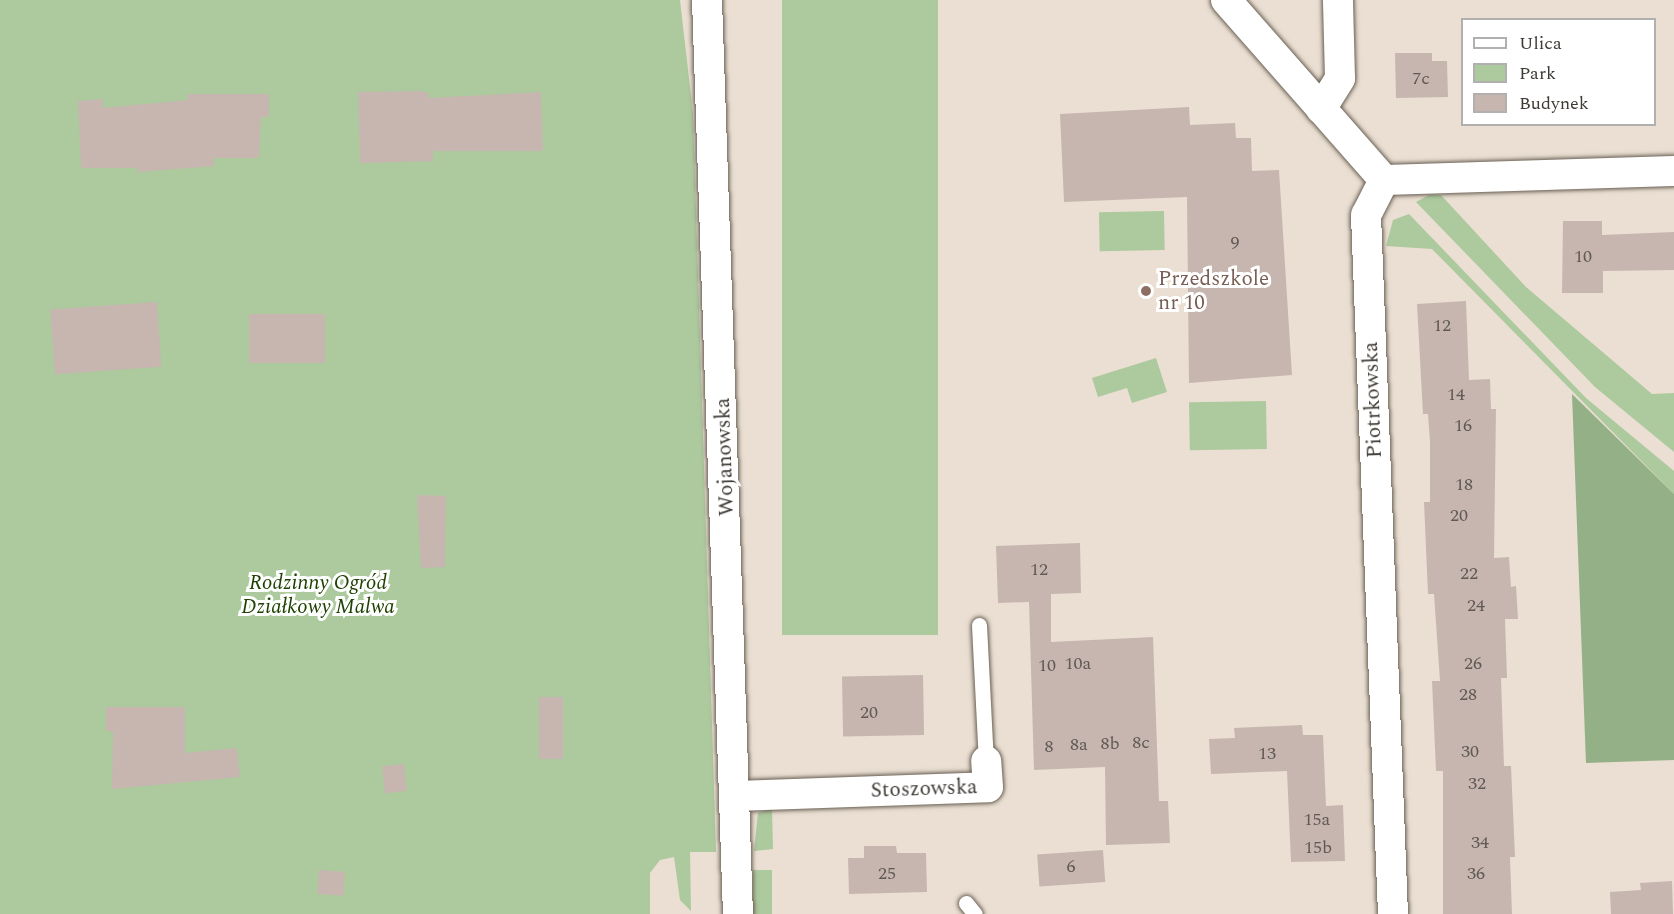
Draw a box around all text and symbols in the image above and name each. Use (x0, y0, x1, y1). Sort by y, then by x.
legend (1461, 18, 1656, 126)
text: Ulica (1519, 30, 1562, 57)
text: Park (1519, 60, 1556, 87)
house number: 7c (1412, 68, 1430, 90)
text: Budynek (1519, 90, 1589, 117)
house number: 9 (1231, 232, 1239, 254)
house number: 10 (1574, 246, 1592, 268)
place label: Przedszkole nr 10 (1158, 266, 1269, 316)
marker: Przedszkole nr 10 (1139, 284, 1153, 298)
house number: 12 (1433, 315, 1451, 337)
street label: Piotrkowska (1358, 341, 1388, 459)
house number: 14 (1447, 384, 1465, 406)
street label: Wojanowska (710, 397, 740, 517)
house number: 16 (1454, 415, 1472, 437)
house number: 18 (1455, 474, 1473, 496)
house number: 20 (1450, 505, 1468, 527)
house number: 12 (1030, 559, 1048, 581)
house number: 22 (1460, 563, 1478, 585)
park label: Rodzinny Ogród Działkowy Malwa (241, 570, 395, 620)
house number: 24 (1467, 595, 1485, 617)
house number: 10a (1065, 653, 1091, 675)
house number: 26 (1464, 653, 1482, 675)
house number: 10 (1038, 655, 1056, 677)
house number: 28 (1459, 684, 1477, 706)
house number: 20 (860, 702, 878, 724)
house number: 8c (1132, 732, 1150, 754)
house number: 8b (1100, 733, 1120, 755)
house number: 8a (1070, 734, 1088, 756)
house number: 8 (1045, 736, 1053, 758)
house number: 30 (1461, 741, 1479, 763)
house number: 13 (1258, 743, 1276, 765)
house number: 32 (1468, 773, 1486, 795)
street label: Stoszowska (870, 775, 978, 803)
house number: 15a (1304, 809, 1330, 831)
house number: 34 (1471, 832, 1489, 854)
house number: 15b (1304, 837, 1332, 859)
house number: 6 (1067, 856, 1075, 878)
house number: 25 (878, 863, 896, 885)
house number: 36 (1467, 863, 1485, 885)

